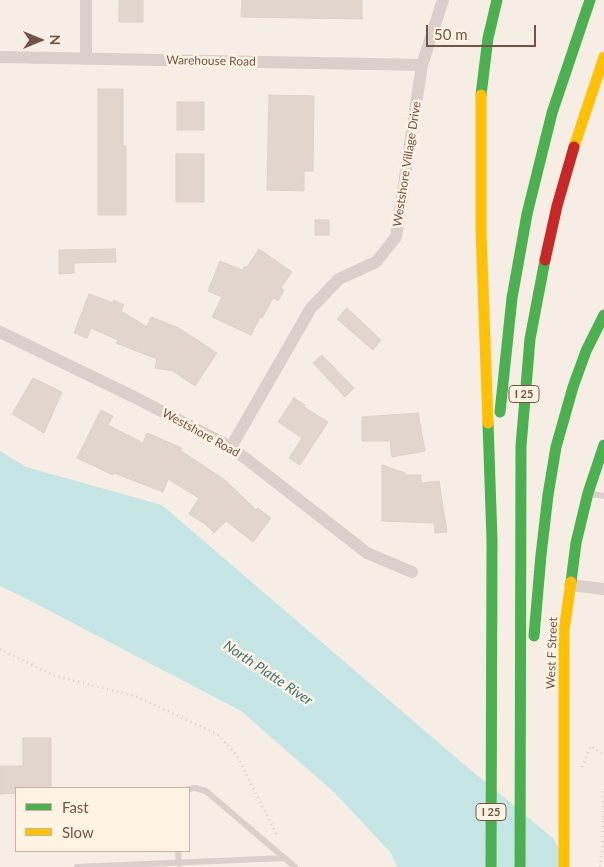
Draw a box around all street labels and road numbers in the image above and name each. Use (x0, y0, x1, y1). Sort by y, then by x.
street label: Warehouse Road (166, 53, 256, 69)
street label: Westshore Village Drive (390, 100, 424, 228)
road number: I 25 (509, 386, 539, 402)
street label: Westshore Road (160, 406, 242, 460)
street label: West F Street (544, 617, 560, 689)
road number: I 25 (476, 804, 506, 820)

